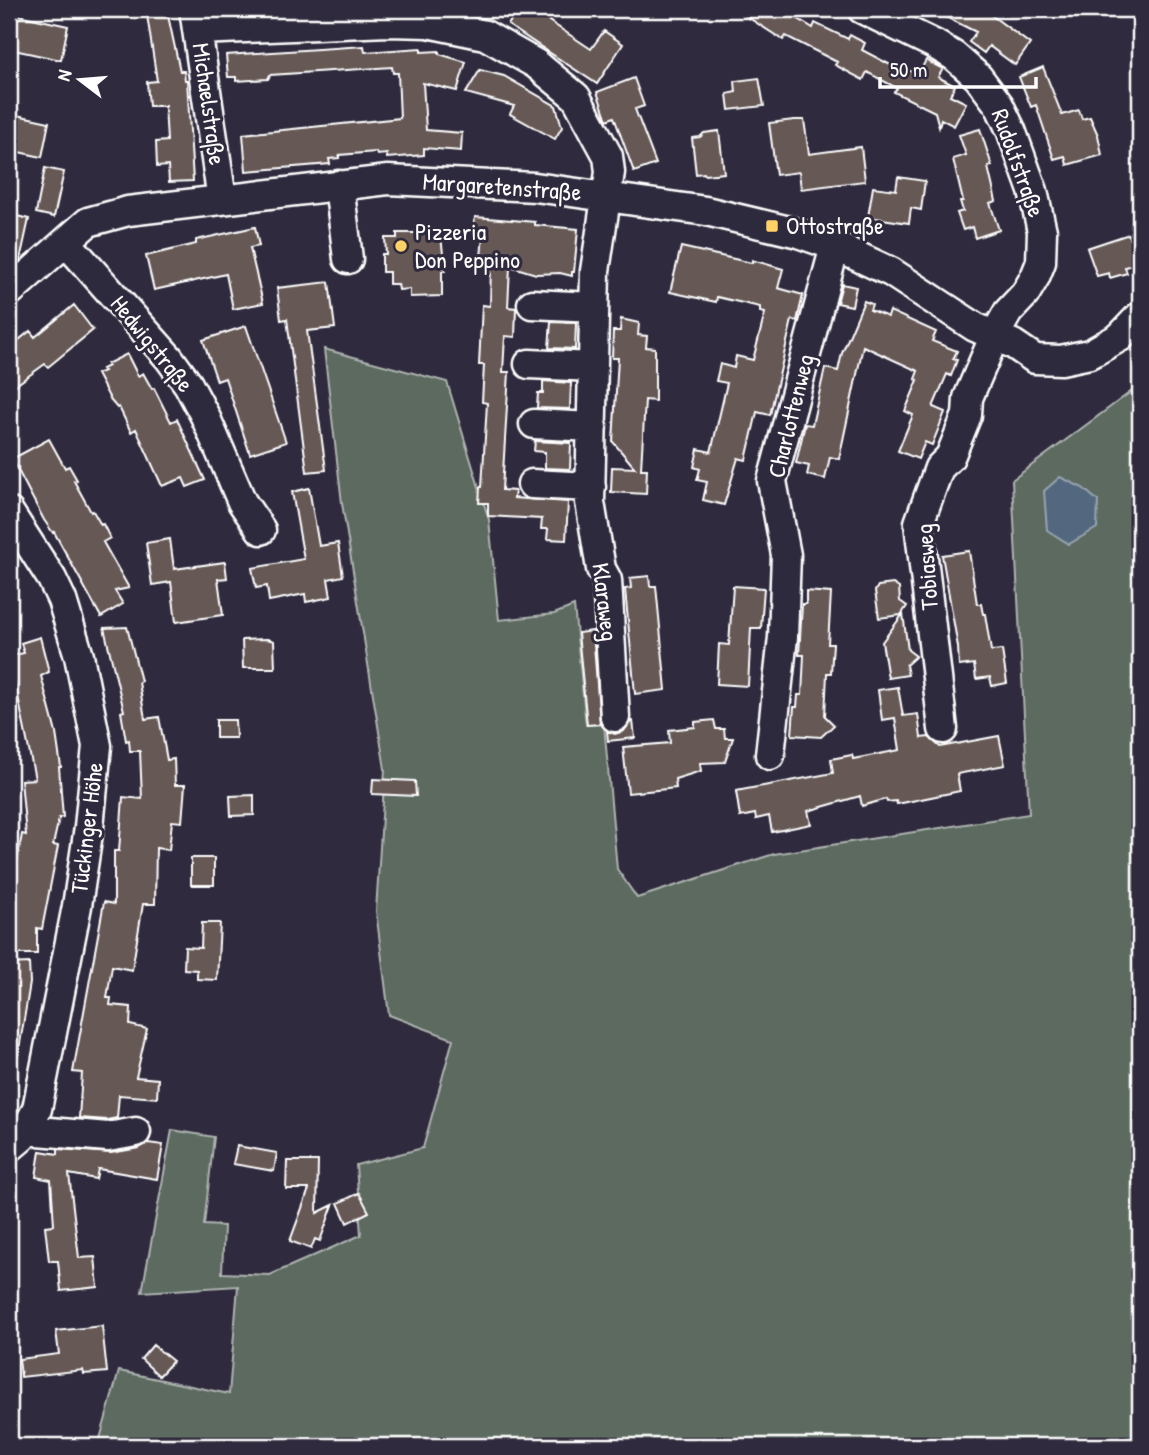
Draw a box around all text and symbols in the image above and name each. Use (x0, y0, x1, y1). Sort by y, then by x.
street label: Michaelstraße (186, 41, 234, 167)
north arrow (46, 46, 116, 116)
scale bar (880, 46, 1035, 90)
text: 50 m (890, 55, 927, 84)
text: N (50, 67, 78, 84)
street label: Rudolfstraße (985, 104, 1053, 222)
street label: Margaretenstraße (422, 165, 583, 208)
place label: Ottostraße (786, 209, 884, 241)
place label: Pizzeria Don Peppino (415, 215, 520, 275)
marker: Ottostraße (764, 218, 780, 234)
marker: Pizzeria Don Peppino (393, 238, 409, 254)
street label: Hedwigstraße (104, 288, 202, 399)
street label: Charlottenweg (759, 351, 821, 481)
street label: Tobiasweg (907, 523, 945, 611)
street label: Klaraweg (585, 561, 627, 643)
street label: Tückinger Höhe (62, 760, 110, 895)

